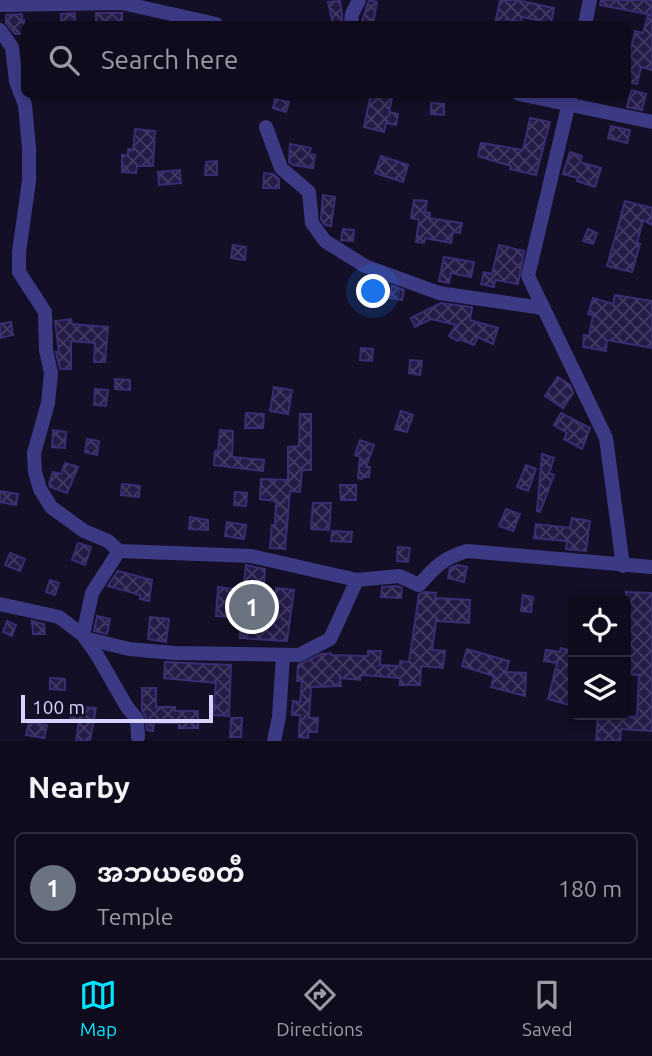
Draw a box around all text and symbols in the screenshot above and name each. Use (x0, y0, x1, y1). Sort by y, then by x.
search box (21, 21, 631, 98)
icon: search (45, 41, 83, 79)
text: Search here (101, 45, 238, 74)
your location (356, 274, 390, 308)
pin: 1 (229, 581, 275, 633)
map controls (568, 594, 631, 720)
button: locate (568, 594, 631, 657)
button: layers (568, 657, 631, 720)
scale bar (21, 692, 214, 724)
text: 100 m (32, 696, 85, 718)
text: Nearby (28, 770, 130, 804)
text: အဘယစေတီ (97, 858, 245, 887)
text: 1 (47, 876, 59, 901)
text: 180 m (558, 876, 622, 901)
text: Temple (97, 904, 173, 929)
tab: Map (79, 976, 117, 1040)
tab: Directions (276, 976, 363, 1040)
tab: Saved (522, 976, 573, 1040)

